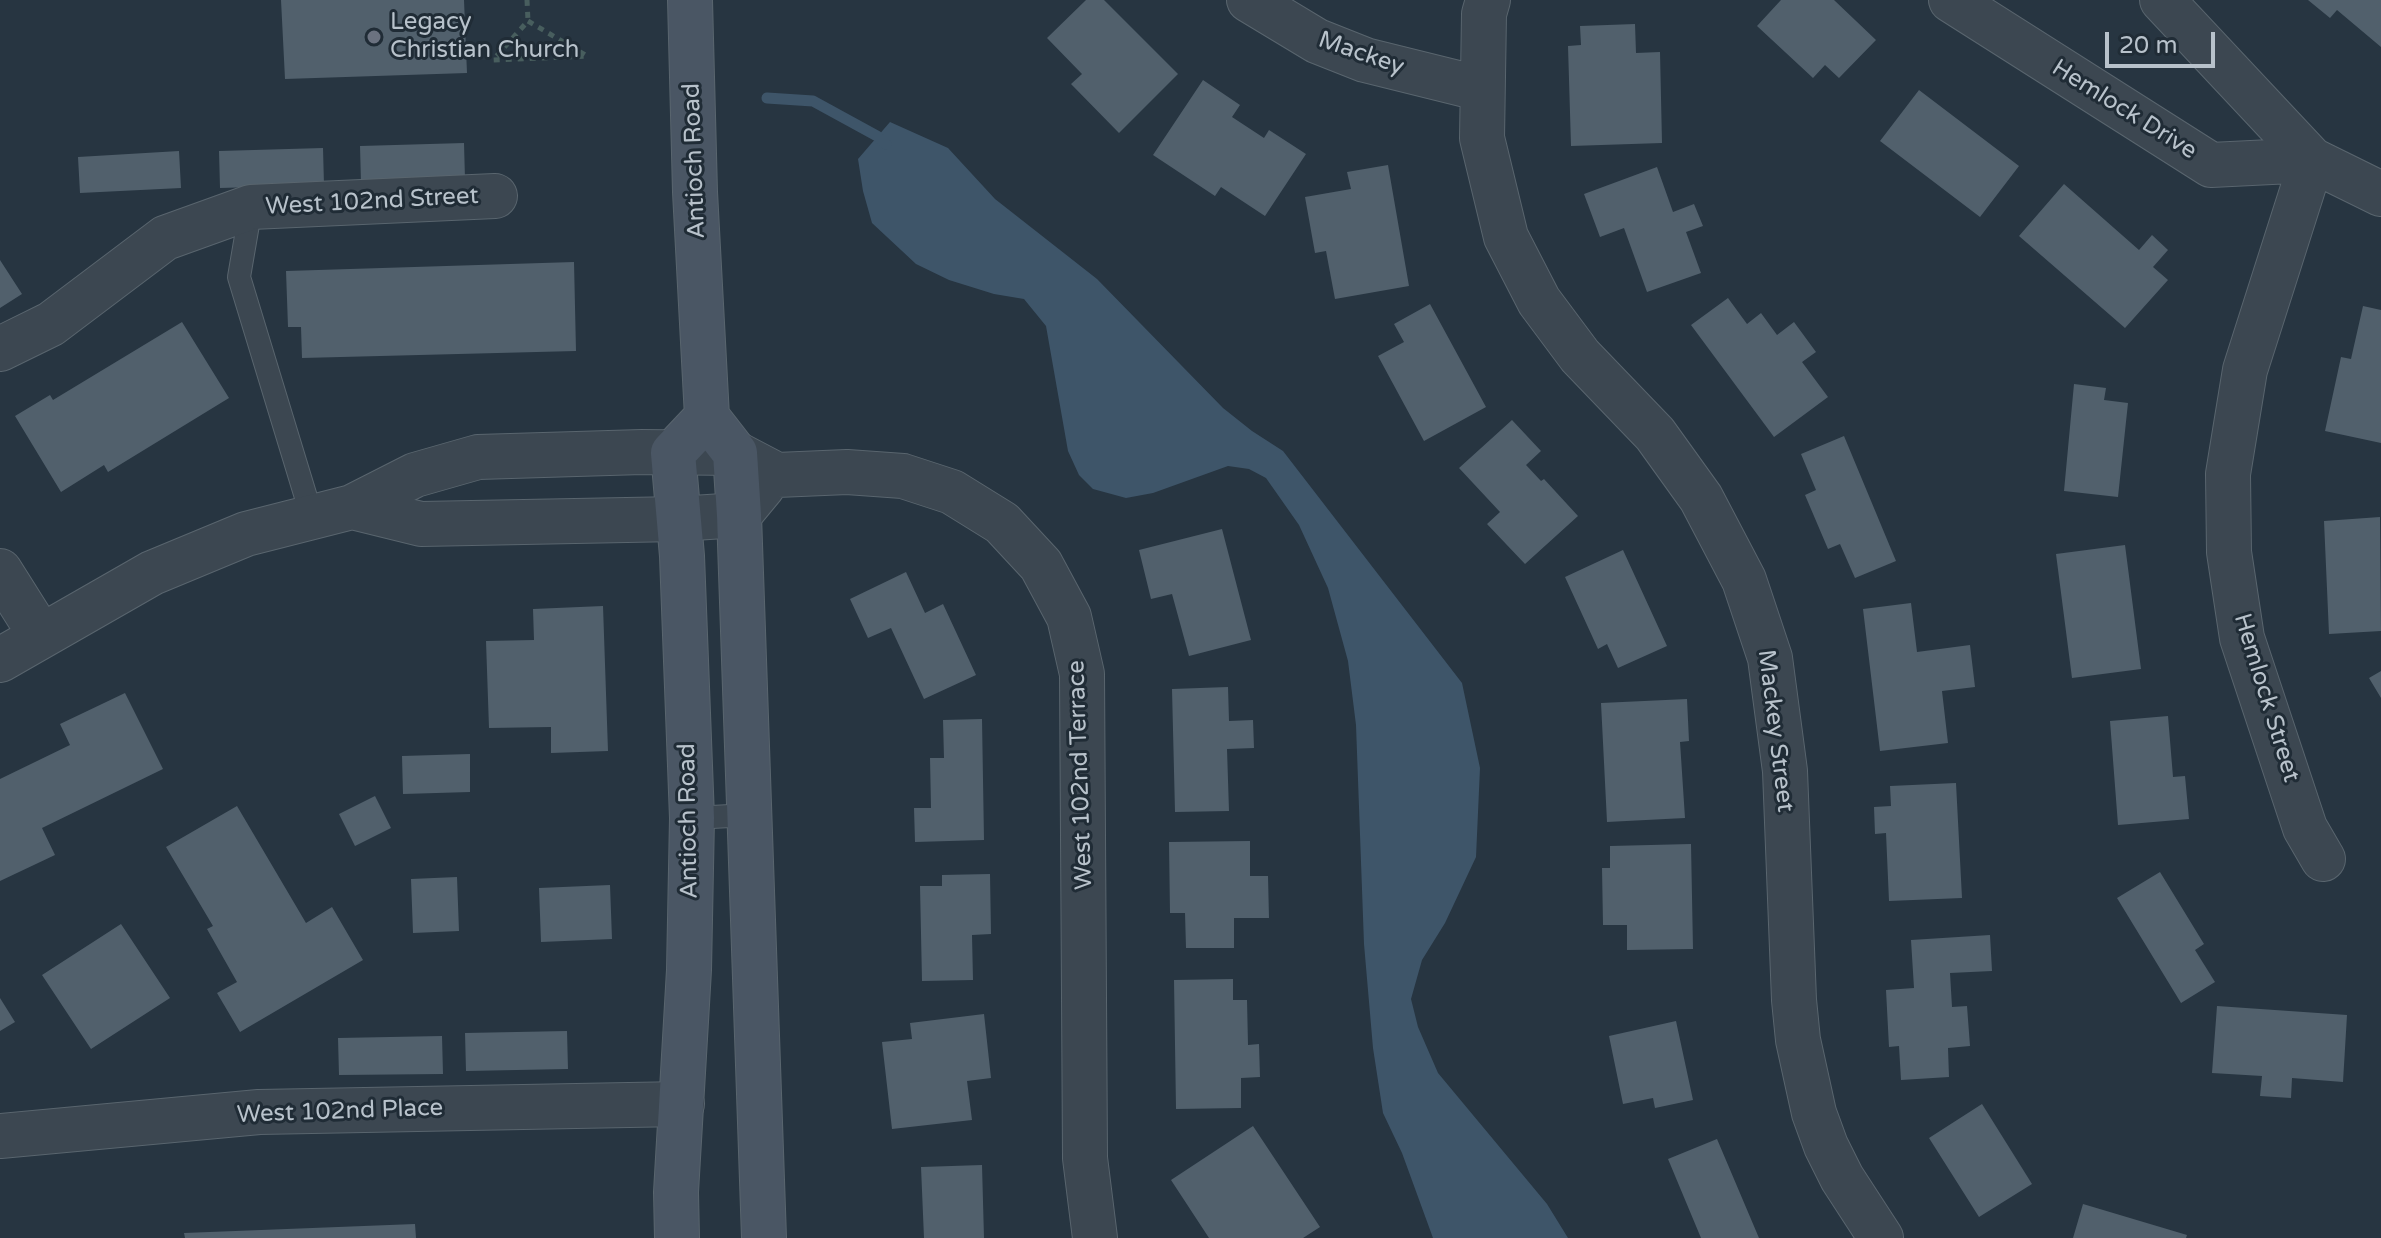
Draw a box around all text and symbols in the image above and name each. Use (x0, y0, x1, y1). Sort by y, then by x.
place label: Legacy Christian Church (390, 9, 579, 65)
scale bar (2109, 16, 2219, 66)
street label: Mackey (1314, 26, 1408, 82)
marker: Legacy Christian Church (365, 28, 383, 46)
text: 20 m (2119, 31, 2177, 60)
street label: Hemlock Drive (2046, 54, 2202, 166)
street label: Antioch Road (678, 83, 712, 239)
street label: West 102nd Street (265, 182, 479, 222)
street label: Hemlock Street (2227, 610, 2305, 786)
street label: Mackey Street (1751, 648, 1799, 814)
street label: West 102nd Terrace (1063, 660, 1099, 890)
street label: Antioch Road (673, 743, 705, 899)
street label: West 102nd Place (236, 1094, 444, 1130)

